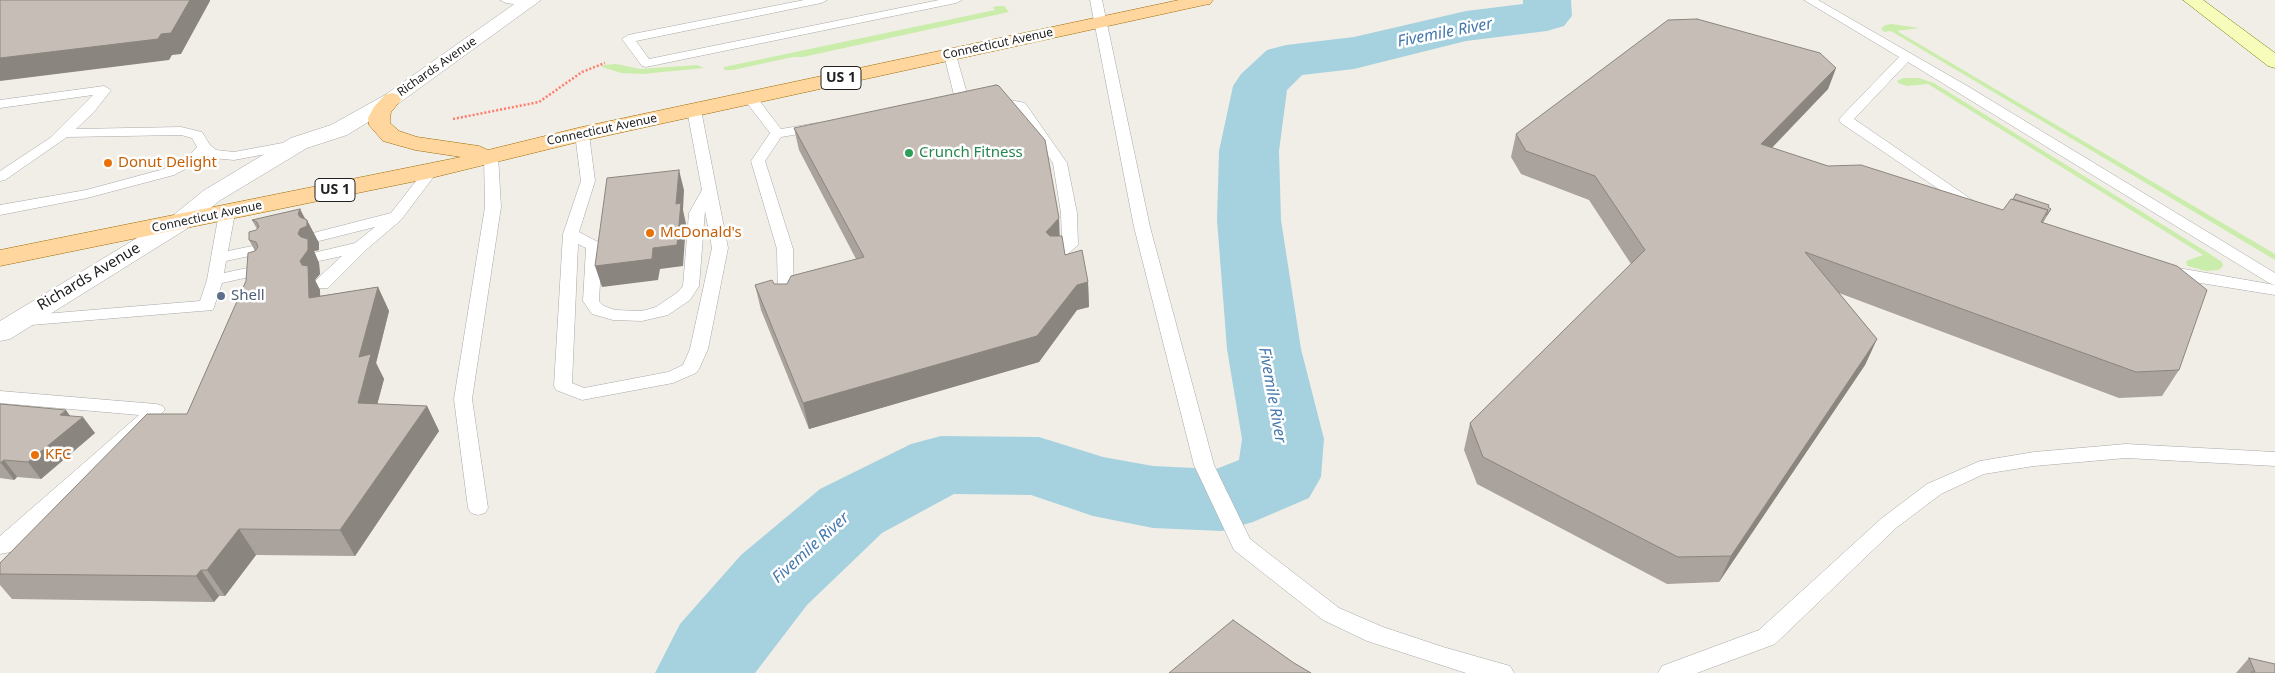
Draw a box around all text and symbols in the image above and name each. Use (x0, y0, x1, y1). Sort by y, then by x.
water label: Fivemile River (1396, 14, 1494, 52)
street label: Connecticut Avenue (942, 25, 1054, 63)
street label: Richards Avenue (395, 34, 479, 100)
road number: US 1 (821, 66, 861, 90)
street label: Connecticut Avenue (546, 111, 658, 149)
place label: Crunch Fitness (919, 144, 1023, 162)
marker: Crunch Fitness (903, 147, 915, 159)
place label: Donut Delight (118, 154, 217, 172)
marker: Donut Delight (102, 157, 114, 169)
road number: US 1 (315, 178, 355, 202)
street label: Connecticut Avenue (151, 198, 263, 236)
place label: McDonald's (660, 224, 742, 242)
marker: McDonald's (644, 227, 656, 239)
street label: Richards Avenue (34, 239, 144, 315)
place label: Shell (231, 287, 265, 305)
marker: Shell (215, 290, 227, 302)
water label: Fivemile River (1254, 346, 1290, 444)
place label: KFC (45, 446, 72, 464)
marker: KFC (29, 449, 41, 461)
water label: Fivemile River (769, 509, 853, 587)

